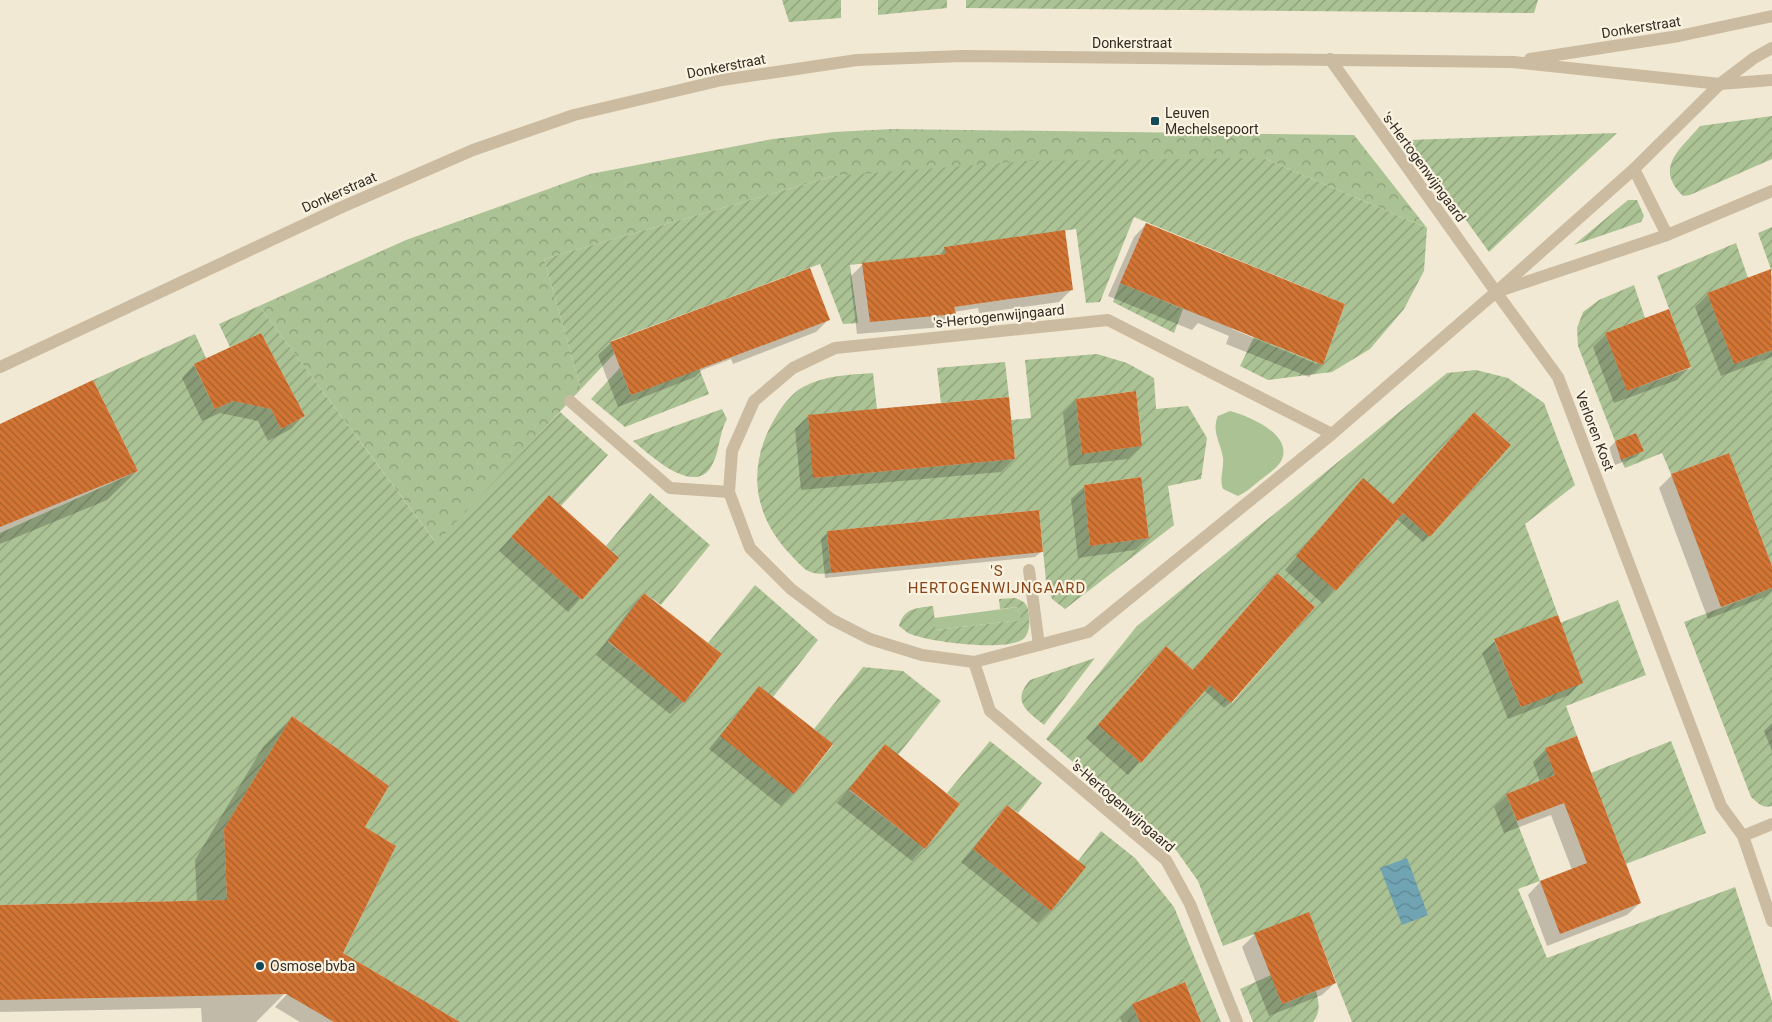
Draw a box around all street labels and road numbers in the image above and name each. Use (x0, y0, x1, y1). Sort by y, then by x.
street label: Donkerstraat (1600, 13, 1682, 41)
street label: Donkerstraat (1092, 35, 1172, 51)
street label: Donkerstraat (685, 50, 767, 81)
street label: 's-Hertogenwijngaard (1379, 109, 1469, 225)
street label: Donkerstraat (299, 168, 379, 216)
street label: 's-Hertogenwijngaard (933, 301, 1065, 331)
street label: Verloren Kost (1573, 389, 1618, 473)
street label: 's-Hertogenwijngaard (1068, 757, 1178, 855)

